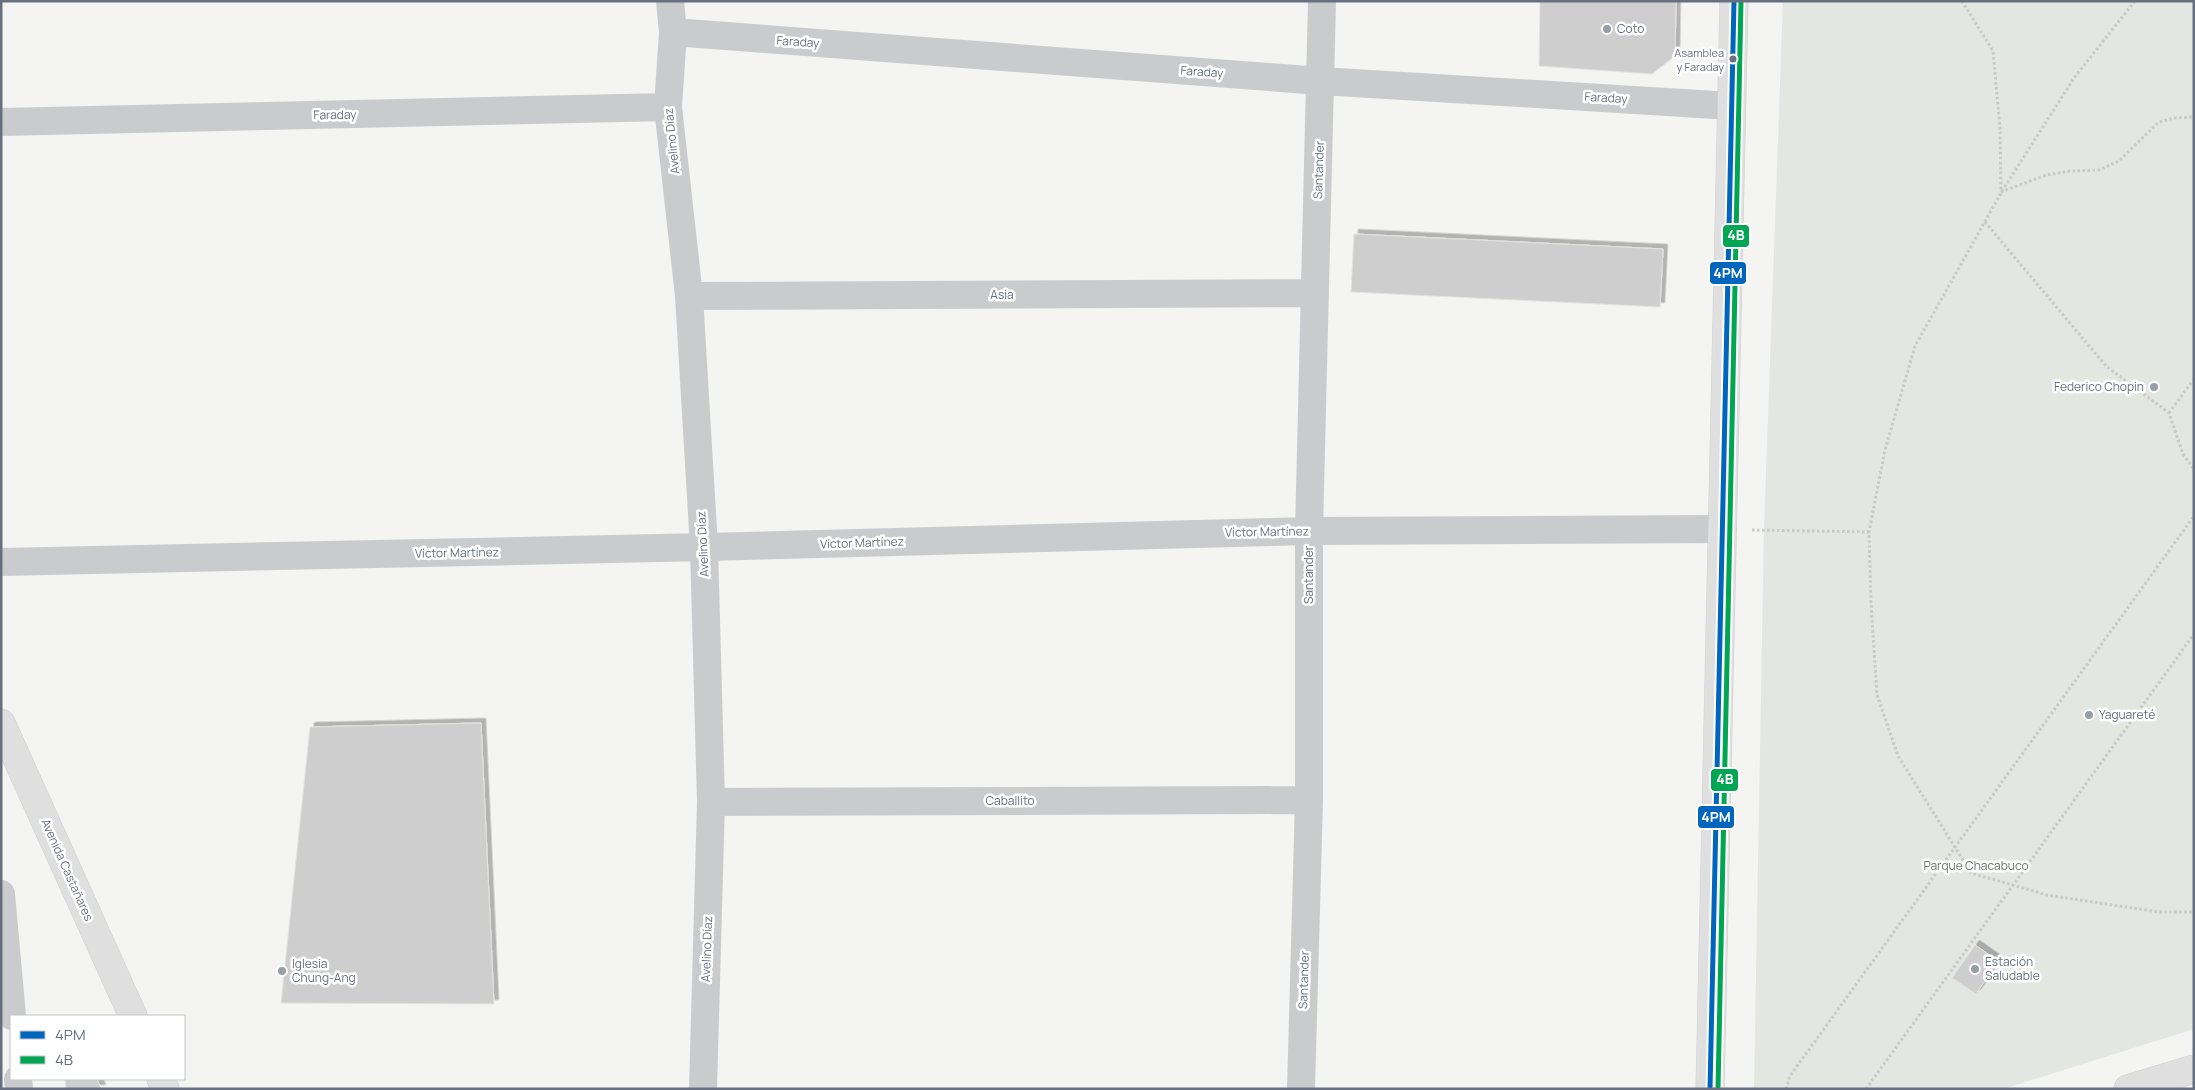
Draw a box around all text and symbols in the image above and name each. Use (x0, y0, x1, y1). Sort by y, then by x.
place label: Coto (1617, 20, 1644, 37)
marker: Coto (1601, 23, 1613, 35)
street label: Faraday (776, 32, 821, 52)
place label: Asamblea y Faraday (1674, 45, 1724, 74)
marker: Asamblea y Faraday (1728, 54, 1738, 64)
street label: Faraday (1180, 62, 1225, 82)
street label: Faraday (1584, 88, 1629, 107)
street label: Faraday (313, 106, 357, 123)
street label: Avelino Díaz (660, 107, 683, 175)
street label: Santander (1309, 140, 1328, 199)
line badge: 4B (1722, 224, 1750, 248)
text: 4B (1727, 225, 1745, 244)
line badge: 4PM (1709, 261, 1747, 285)
text: 4PM (1713, 263, 1743, 282)
street label: Asia (990, 286, 1014, 303)
place label: Federico Chopin (2054, 378, 2144, 395)
marker: Federico Chopin (2148, 381, 2160, 393)
street label: Avelino Díaz (692, 511, 713, 577)
street label: Víctor Martínez (1225, 522, 1309, 541)
street label: Víctor Martínez (820, 533, 904, 552)
street label: Víctor Martínez (415, 543, 499, 562)
street label: Santander (1300, 545, 1317, 604)
place label: Yaguareté (2099, 706, 2155, 723)
marker: Yaguareté (2083, 709, 2095, 721)
line badge: 4B (1710, 768, 1739, 792)
text: 4B (1716, 769, 1734, 788)
street label: Caballito (985, 792, 1035, 809)
line badge: 4PM (1697, 805, 1735, 829)
text: 4PM (1701, 807, 1731, 826)
street label: Avenida Castañares (37, 816, 98, 924)
park label: Parque Chacabuco (1923, 857, 2029, 874)
street label: Avelino Díaz (697, 916, 716, 982)
street label: Santander (1294, 950, 1313, 1009)
place label: Estación Saludable (1985, 953, 2040, 984)
place label: Iglesia Chung-Ang (292, 955, 356, 986)
marker: Estación Saludable (1969, 963, 1981, 975)
marker: Iglesia Chung-Ang (276, 965, 288, 977)
legend (10, 1015, 185, 1080)
text: 4PM (55, 1024, 86, 1045)
text: 4B (55, 1049, 73, 1070)

